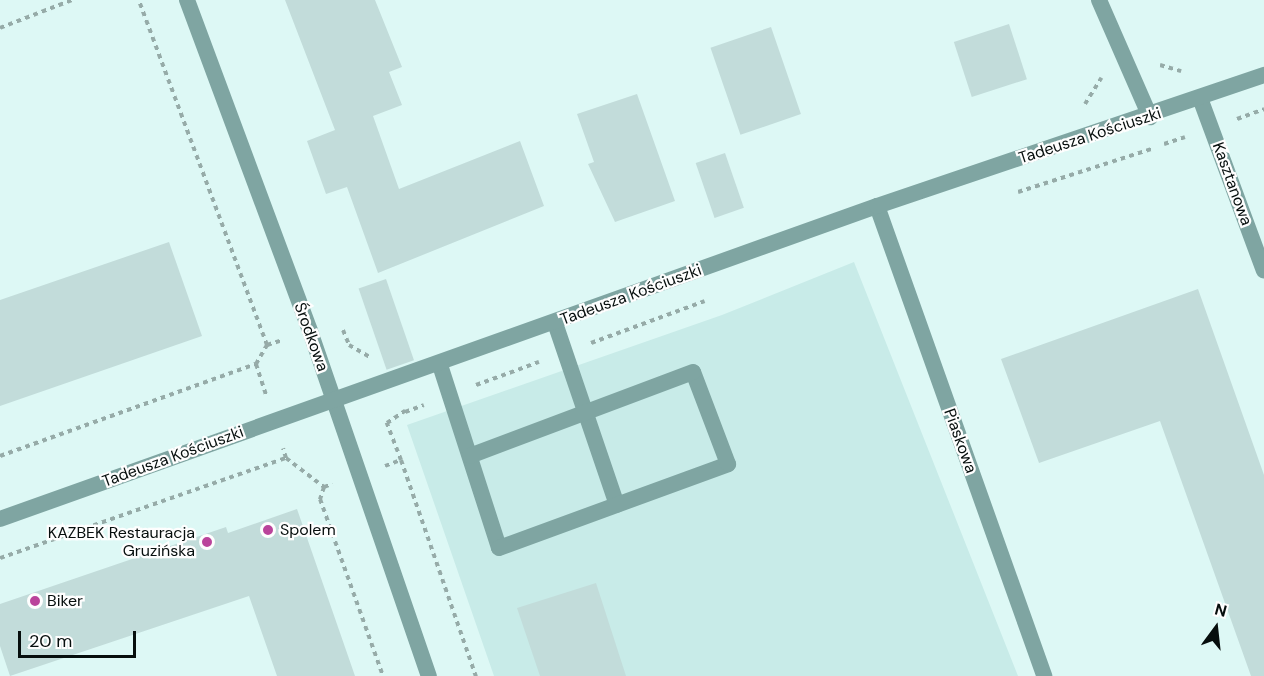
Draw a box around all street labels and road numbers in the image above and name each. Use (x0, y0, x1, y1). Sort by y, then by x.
street label: Tadeusza Kościuszki (1016, 104, 1164, 168)
street label: Kasztanowa (1208, 140, 1256, 228)
street label: Tadeusza Kościuszki (558, 261, 704, 329)
street label: Środkowa (290, 300, 332, 374)
street label: Piaskowa (939, 406, 981, 476)
street label: Tadeusza Kościuszki (100, 423, 246, 491)

